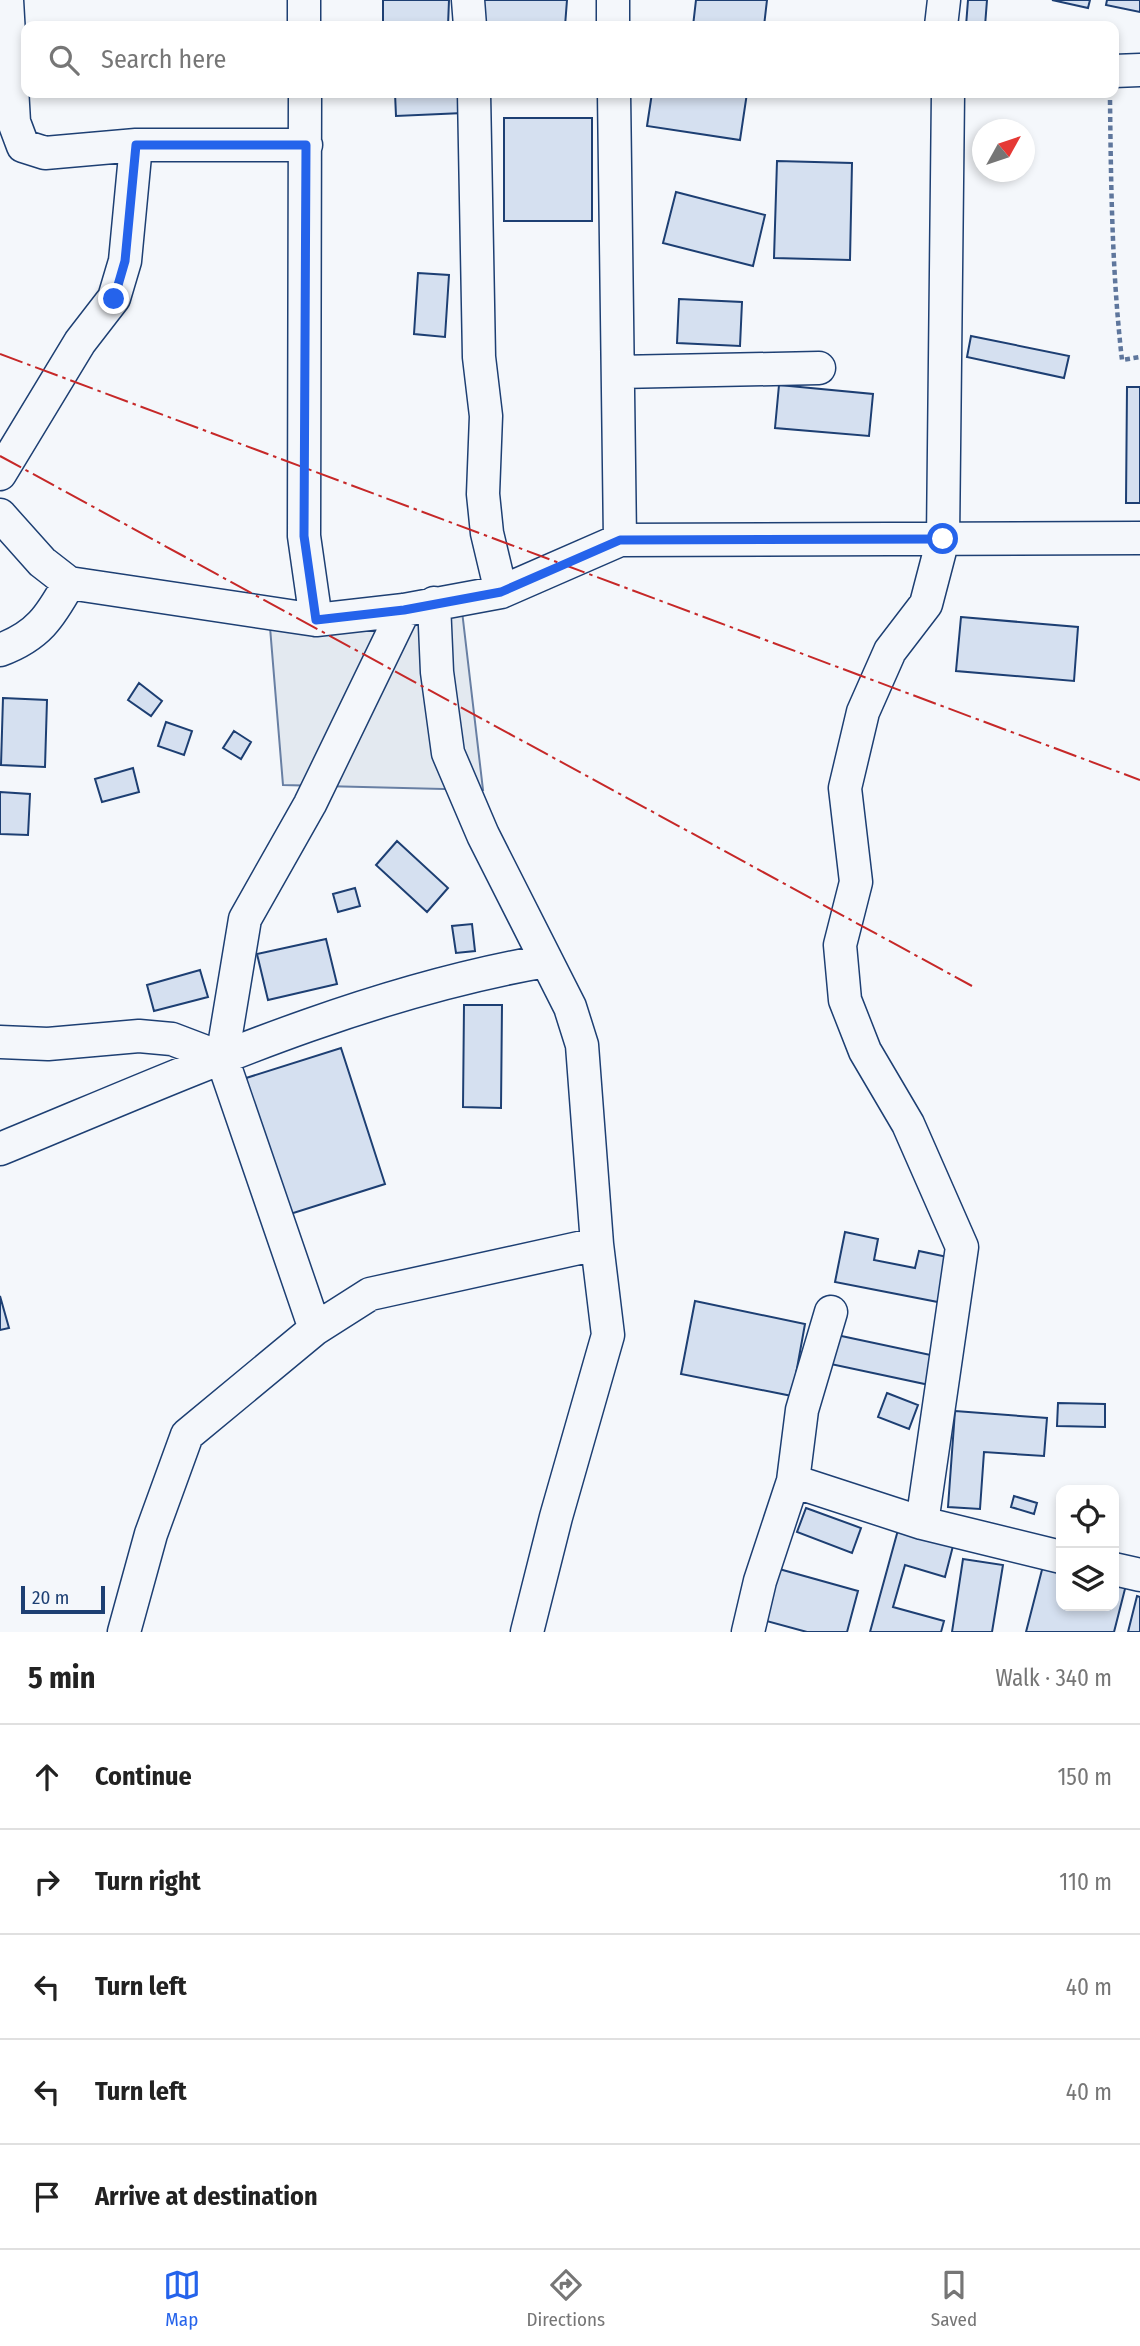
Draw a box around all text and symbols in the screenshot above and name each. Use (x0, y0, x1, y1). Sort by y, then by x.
search box (21, 21, 1119, 98)
icon: search (45, 41, 83, 79)
text: Search here (101, 44, 226, 75)
north arrow (972, 119, 1035, 182)
route end (98, 283, 129, 314)
route start (927, 523, 958, 554)
map controls (1056, 1485, 1119, 1611)
button: locate (1056, 1485, 1119, 1548)
button: layers (1056, 1548, 1119, 1611)
scale bar (21, 1583, 105, 1615)
text: 20 m (32, 1586, 69, 1609)
text: 5 min (28, 1660, 95, 1696)
text: Walk · 340 m (995, 1664, 1112, 1692)
icon: ahead (28, 1758, 66, 1796)
text: Continue (95, 1761, 192, 1792)
text: 150 m (1057, 1763, 1112, 1791)
icon: right (28, 1863, 66, 1901)
text: Turn right (95, 1866, 201, 1897)
text: 110 m (1059, 1868, 1112, 1896)
icon: left (28, 1968, 66, 2006)
text: Turn left (95, 1971, 187, 2002)
text: 40 m (1066, 1973, 1112, 2001)
icon: left (28, 2073, 66, 2111)
text: Turn left (95, 2076, 187, 2107)
text: 40 m (1066, 2078, 1112, 2106)
icon: arrive (28, 2178, 66, 2216)
text: Arrive at destination (95, 2181, 318, 2212)
tab: Map (163, 2266, 201, 2331)
tab: Directions (527, 2266, 605, 2331)
tab: Saved (931, 2266, 977, 2331)

